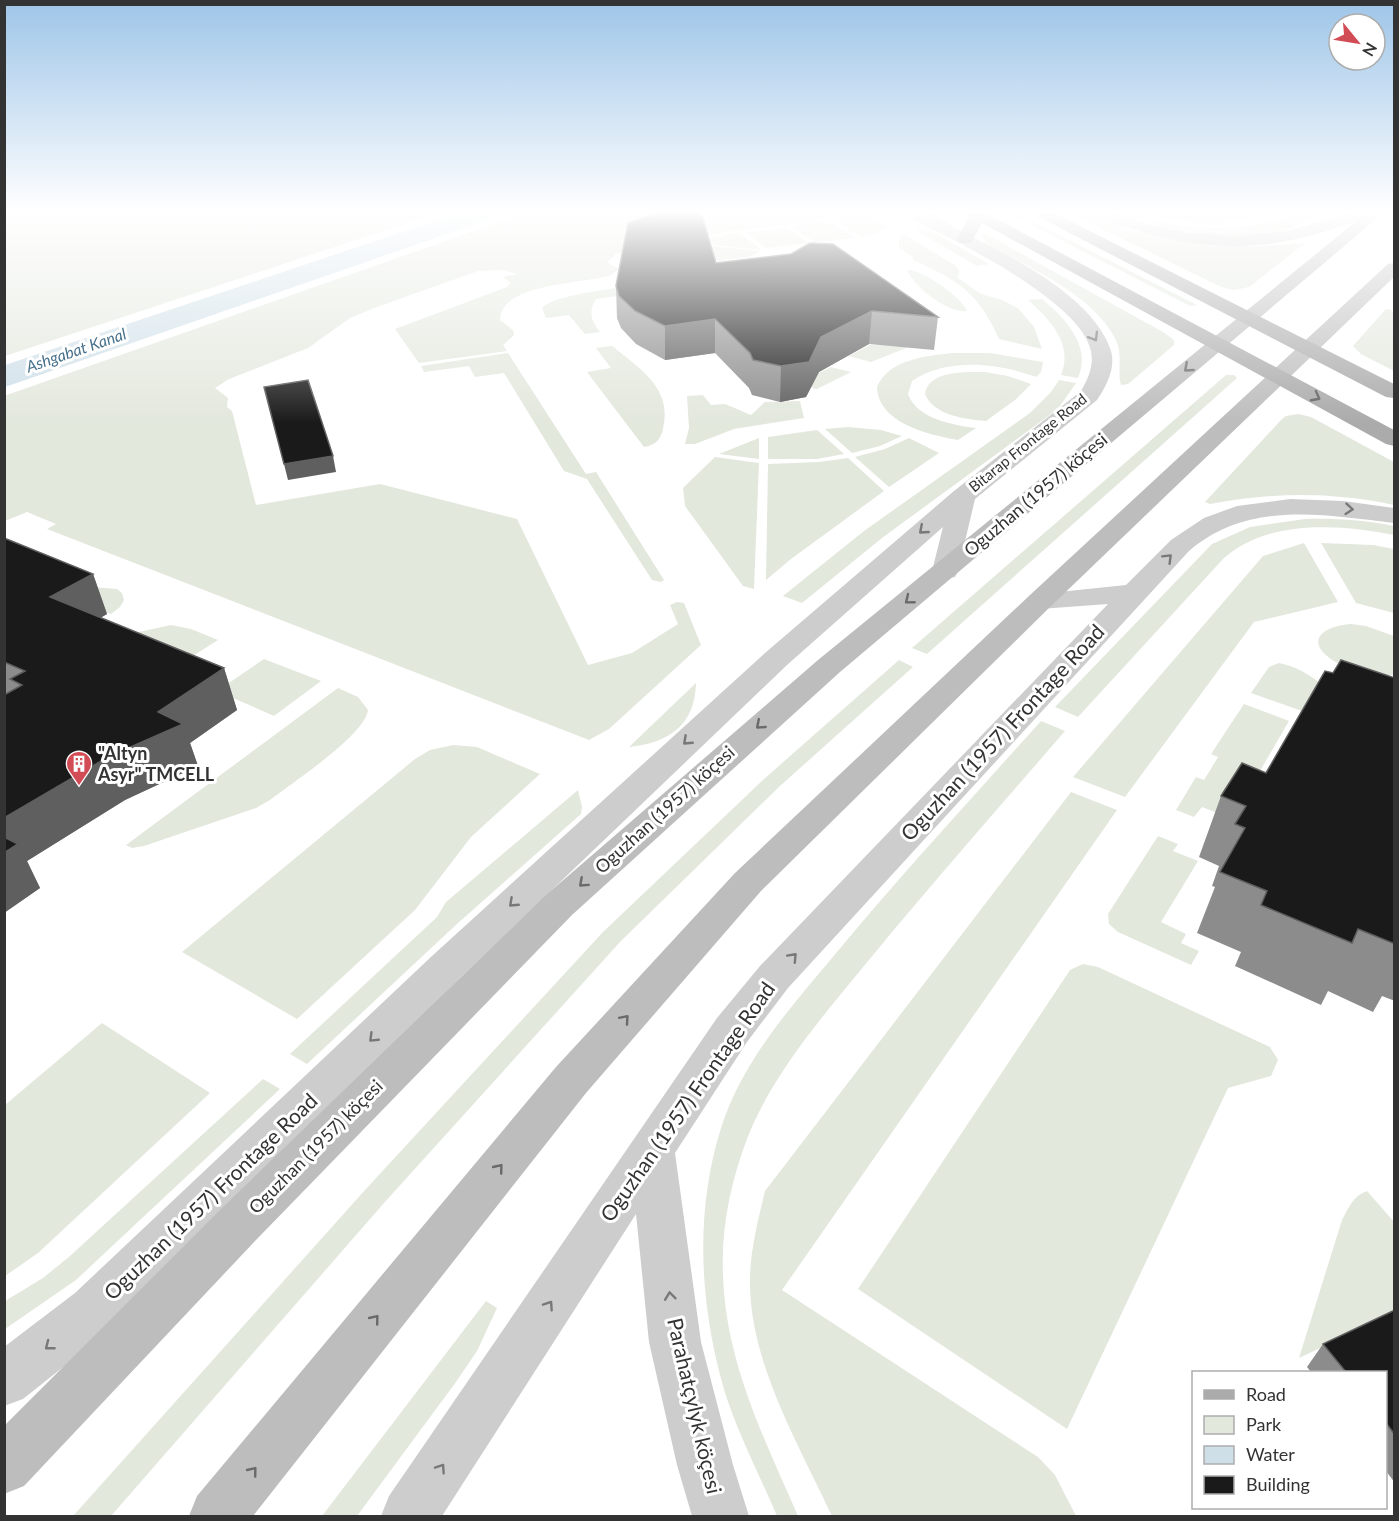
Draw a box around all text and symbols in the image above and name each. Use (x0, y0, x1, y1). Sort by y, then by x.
north arrow (1327, 12, 1387, 72)
text: N (1359, 40, 1382, 60)
water label: Ashgabat Kanal (22, 323, 129, 376)
one-way arrow (1087, 331, 1099, 341)
one-way arrow (1184, 360, 1195, 371)
street label: Bitarap Frontage Road (965, 389, 1090, 495)
one-way arrow (1310, 390, 1320, 401)
street label: Oguzhan (1957) köçesi (959, 428, 1111, 561)
one-way arrow (1344, 502, 1353, 515)
one-way arrow (919, 523, 930, 534)
one-way arrow (1161, 554, 1172, 564)
one-way arrow (905, 593, 916, 604)
street label: Oguzhan (1957) Frontage Road (895, 619, 1109, 845)
one-way arrow (756, 718, 767, 729)
one-way arrow (683, 734, 693, 745)
street label: Oguzhan (1957) köçesi (590, 741, 739, 878)
place label: "Altyn Asyr" TMCELL (97, 742, 215, 785)
building icon: "Altyn Asyr" TMCELL (64, 749, 94, 787)
one-way arrow (579, 876, 590, 887)
one-way arrow (510, 896, 520, 907)
one-way arrow (786, 953, 797, 964)
street label: Oguzhan (1957) Frontage Road (594, 977, 779, 1226)
one-way arrow (618, 1015, 629, 1026)
one-way arrow (369, 1030, 380, 1041)
street label: Oguzhan (1957) köçesi (244, 1075, 387, 1218)
street label: Oguzhan (1957) Frontage Road (98, 1087, 322, 1304)
one-way arrow (492, 1164, 503, 1175)
one-way arrow (664, 1292, 676, 1301)
one-way arrow (542, 1301, 553, 1312)
one-way arrow (368, 1315, 379, 1326)
street label: Parahatçylyk köçesi (663, 1315, 728, 1496)
one-way arrow (45, 1338, 56, 1349)
legend (1192, 1371, 1387, 1509)
text: Road (1246, 1383, 1286, 1405)
text: Park (1246, 1413, 1282, 1435)
text: Water (1246, 1443, 1295, 1465)
one-way arrow (434, 1464, 446, 1474)
one-way arrow (246, 1467, 257, 1478)
text: Building (1246, 1473, 1310, 1495)

